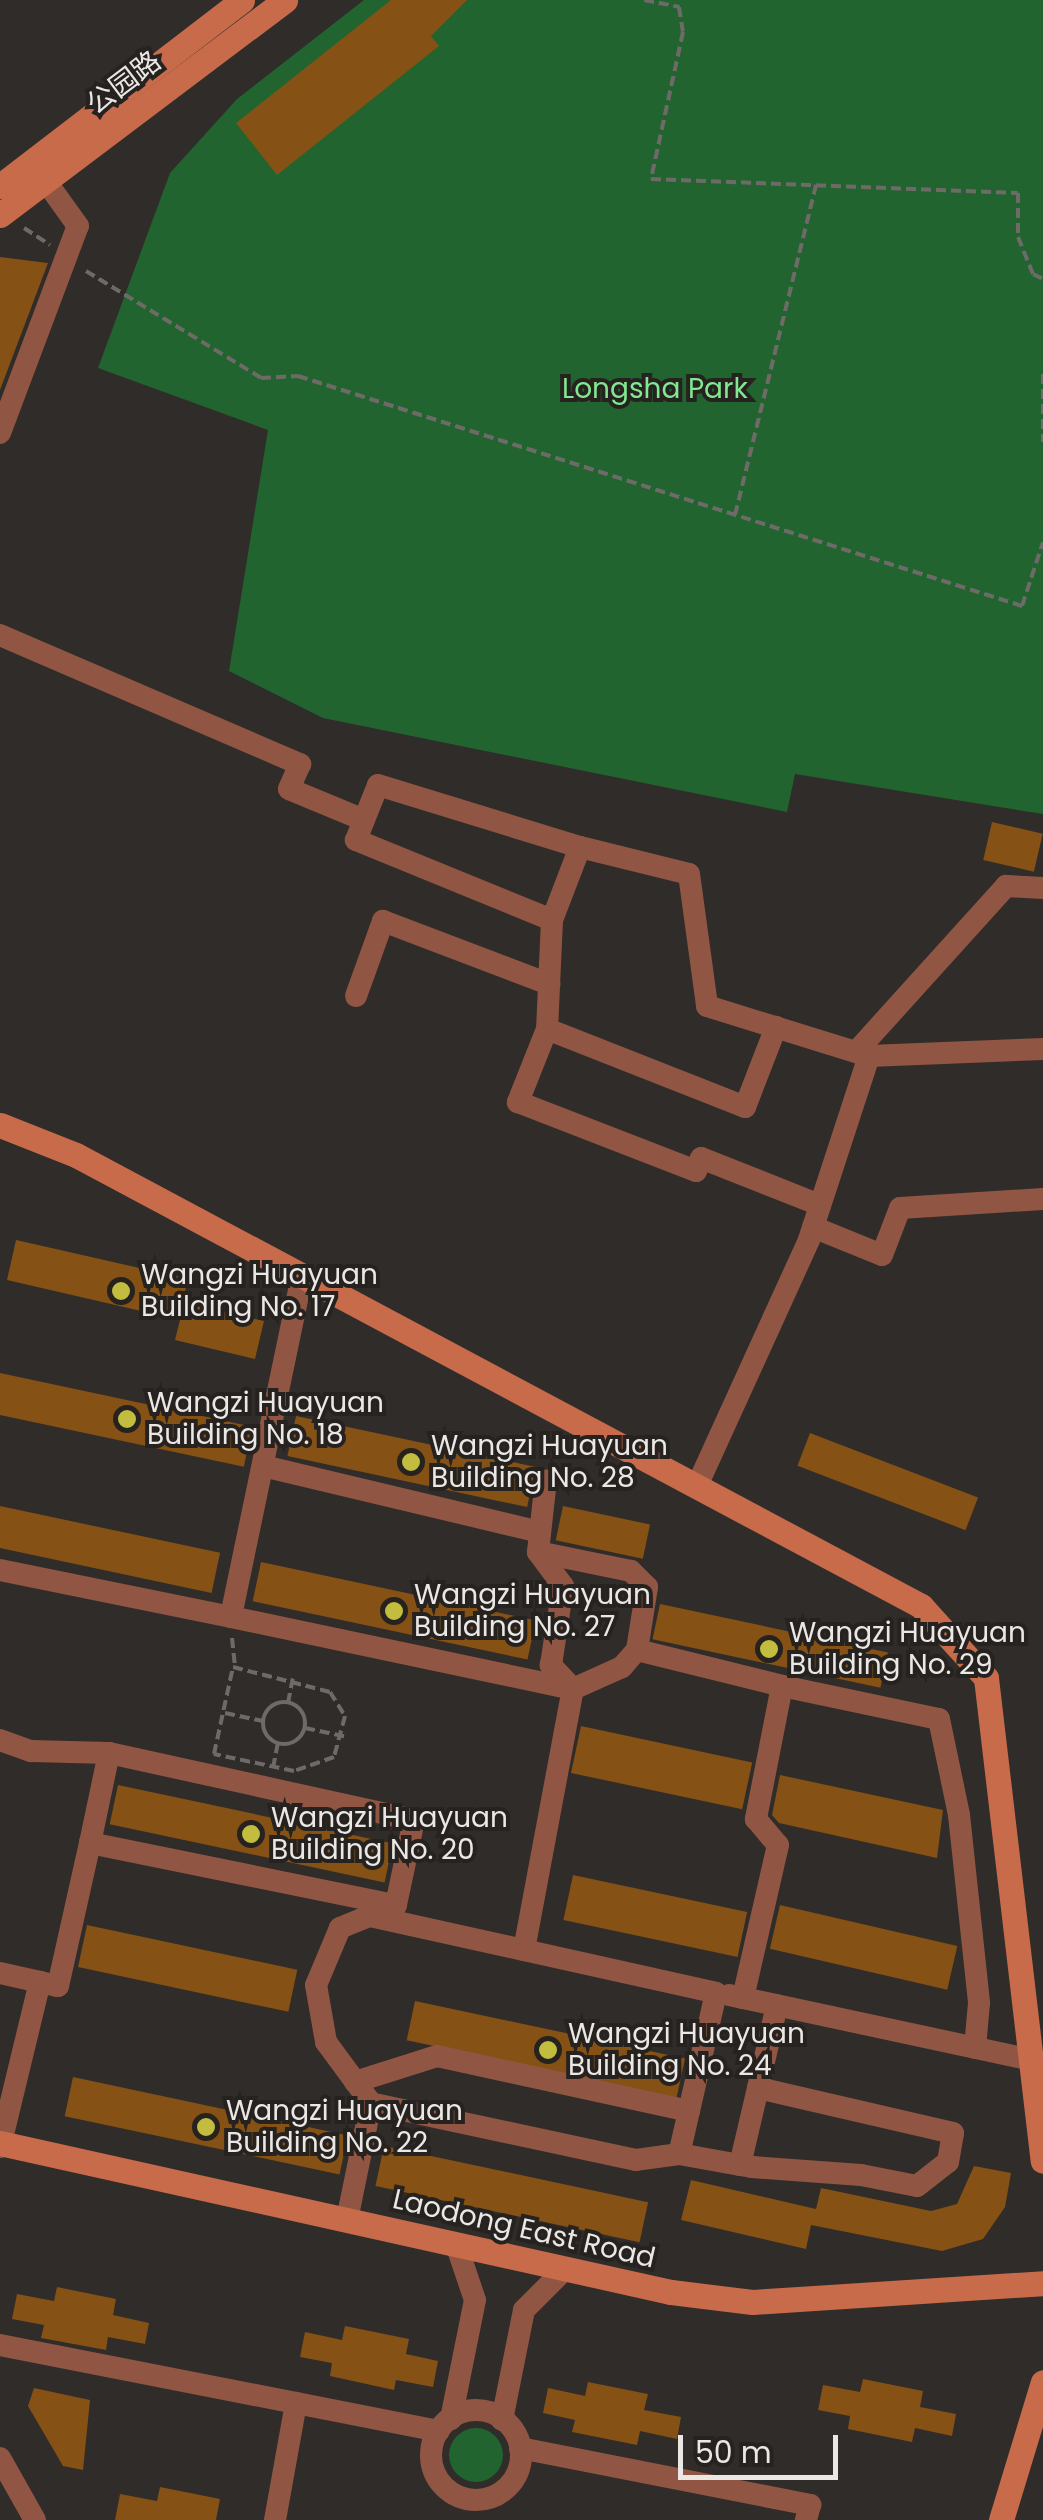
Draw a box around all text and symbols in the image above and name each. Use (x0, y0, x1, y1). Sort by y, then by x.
street label: 公园路 (80, 44, 168, 122)
park label: Longsha Park (562, 372, 748, 406)
place label: Wangzi Huayuan Building No. 17 (141, 1258, 378, 1324)
marker: Wangzi Huayuan Building No. 17 (110, 1280, 132, 1302)
place label: Wangzi Huayuan Building No. 18 (147, 1386, 384, 1452)
marker: Wangzi Huayuan Building No. 18 (116, 1408, 138, 1430)
place label: Wangzi Huayuan Building No. 28 (431, 1429, 668, 1495)
marker: Wangzi Huayuan Building No. 28 (400, 1451, 422, 1473)
place label: Wangzi Huayuan Building No. 27 (414, 1578, 651, 1644)
marker: Wangzi Huayuan Building No. 27 (383, 1600, 405, 1622)
place label: Wangzi Huayuan Building No. 29 (789, 1616, 1026, 1682)
marker: Wangzi Huayuan Building No. 29 (758, 1638, 780, 1660)
place label: Wangzi Huayuan Building No. 20 (271, 1801, 508, 1867)
marker: Wangzi Huayuan Building No. 20 (240, 1823, 262, 1845)
place label: Wangzi Huayuan Building No. 24 (568, 2017, 805, 2083)
marker: Wangzi Huayuan Building No. 24 (537, 2039, 559, 2061)
place label: Wangzi Huayuan Building No. 22 (226, 2094, 463, 2160)
marker: Wangzi Huayuan Building No. 22 (195, 2116, 217, 2138)
street label: Laodong East Road (389, 2182, 659, 2276)
scale bar (683, 2415, 843, 2477)
text: 50 m (695, 2431, 772, 2474)

